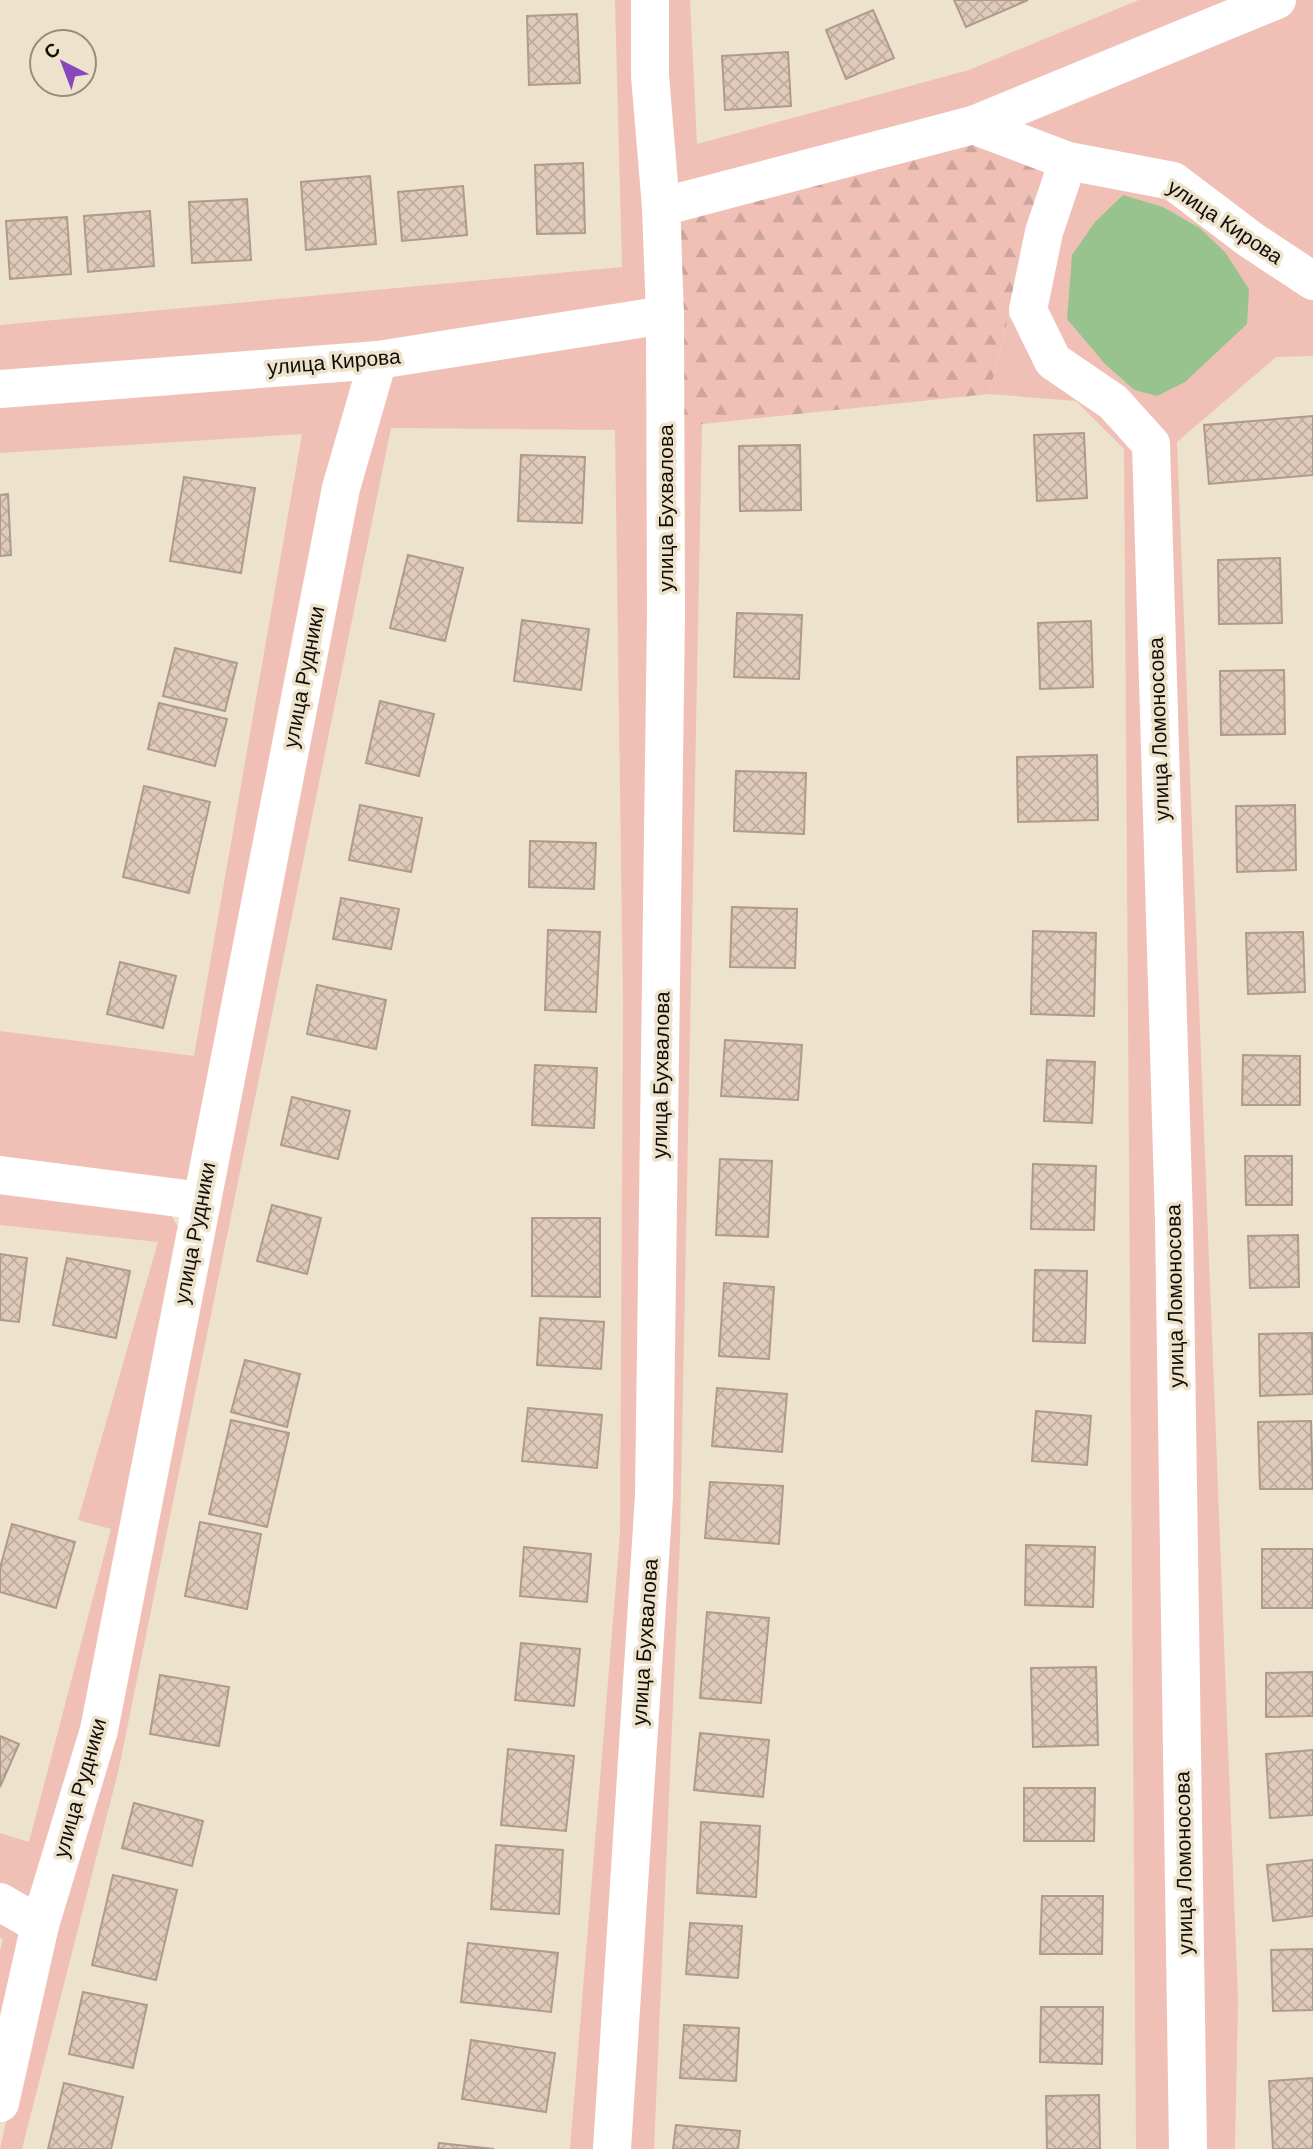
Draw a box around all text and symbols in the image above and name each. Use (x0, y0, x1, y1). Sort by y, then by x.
north arrow (28, 28, 98, 98)
text: С (40, 38, 64, 63)
street label: улица Кирова (1164, 175, 1287, 269)
street label: улица Кирова (266, 344, 402, 379)
street label: улица Бухвалова (654, 424, 677, 592)
street label: улица Рудники (278, 604, 329, 750)
street label: улица Ломоносова (1144, 637, 1173, 821)
street label: улица Бухвалова (648, 991, 673, 1159)
street label: улица Рудники (169, 1160, 220, 1306)
street label: улица Ломоносова (1161, 1204, 1188, 1388)
street label: улица Бухвалова (627, 1557, 662, 1726)
street label: улица Рудники (49, 1716, 110, 1860)
street label: улица Ломоносова (1170, 1771, 1197, 1955)

